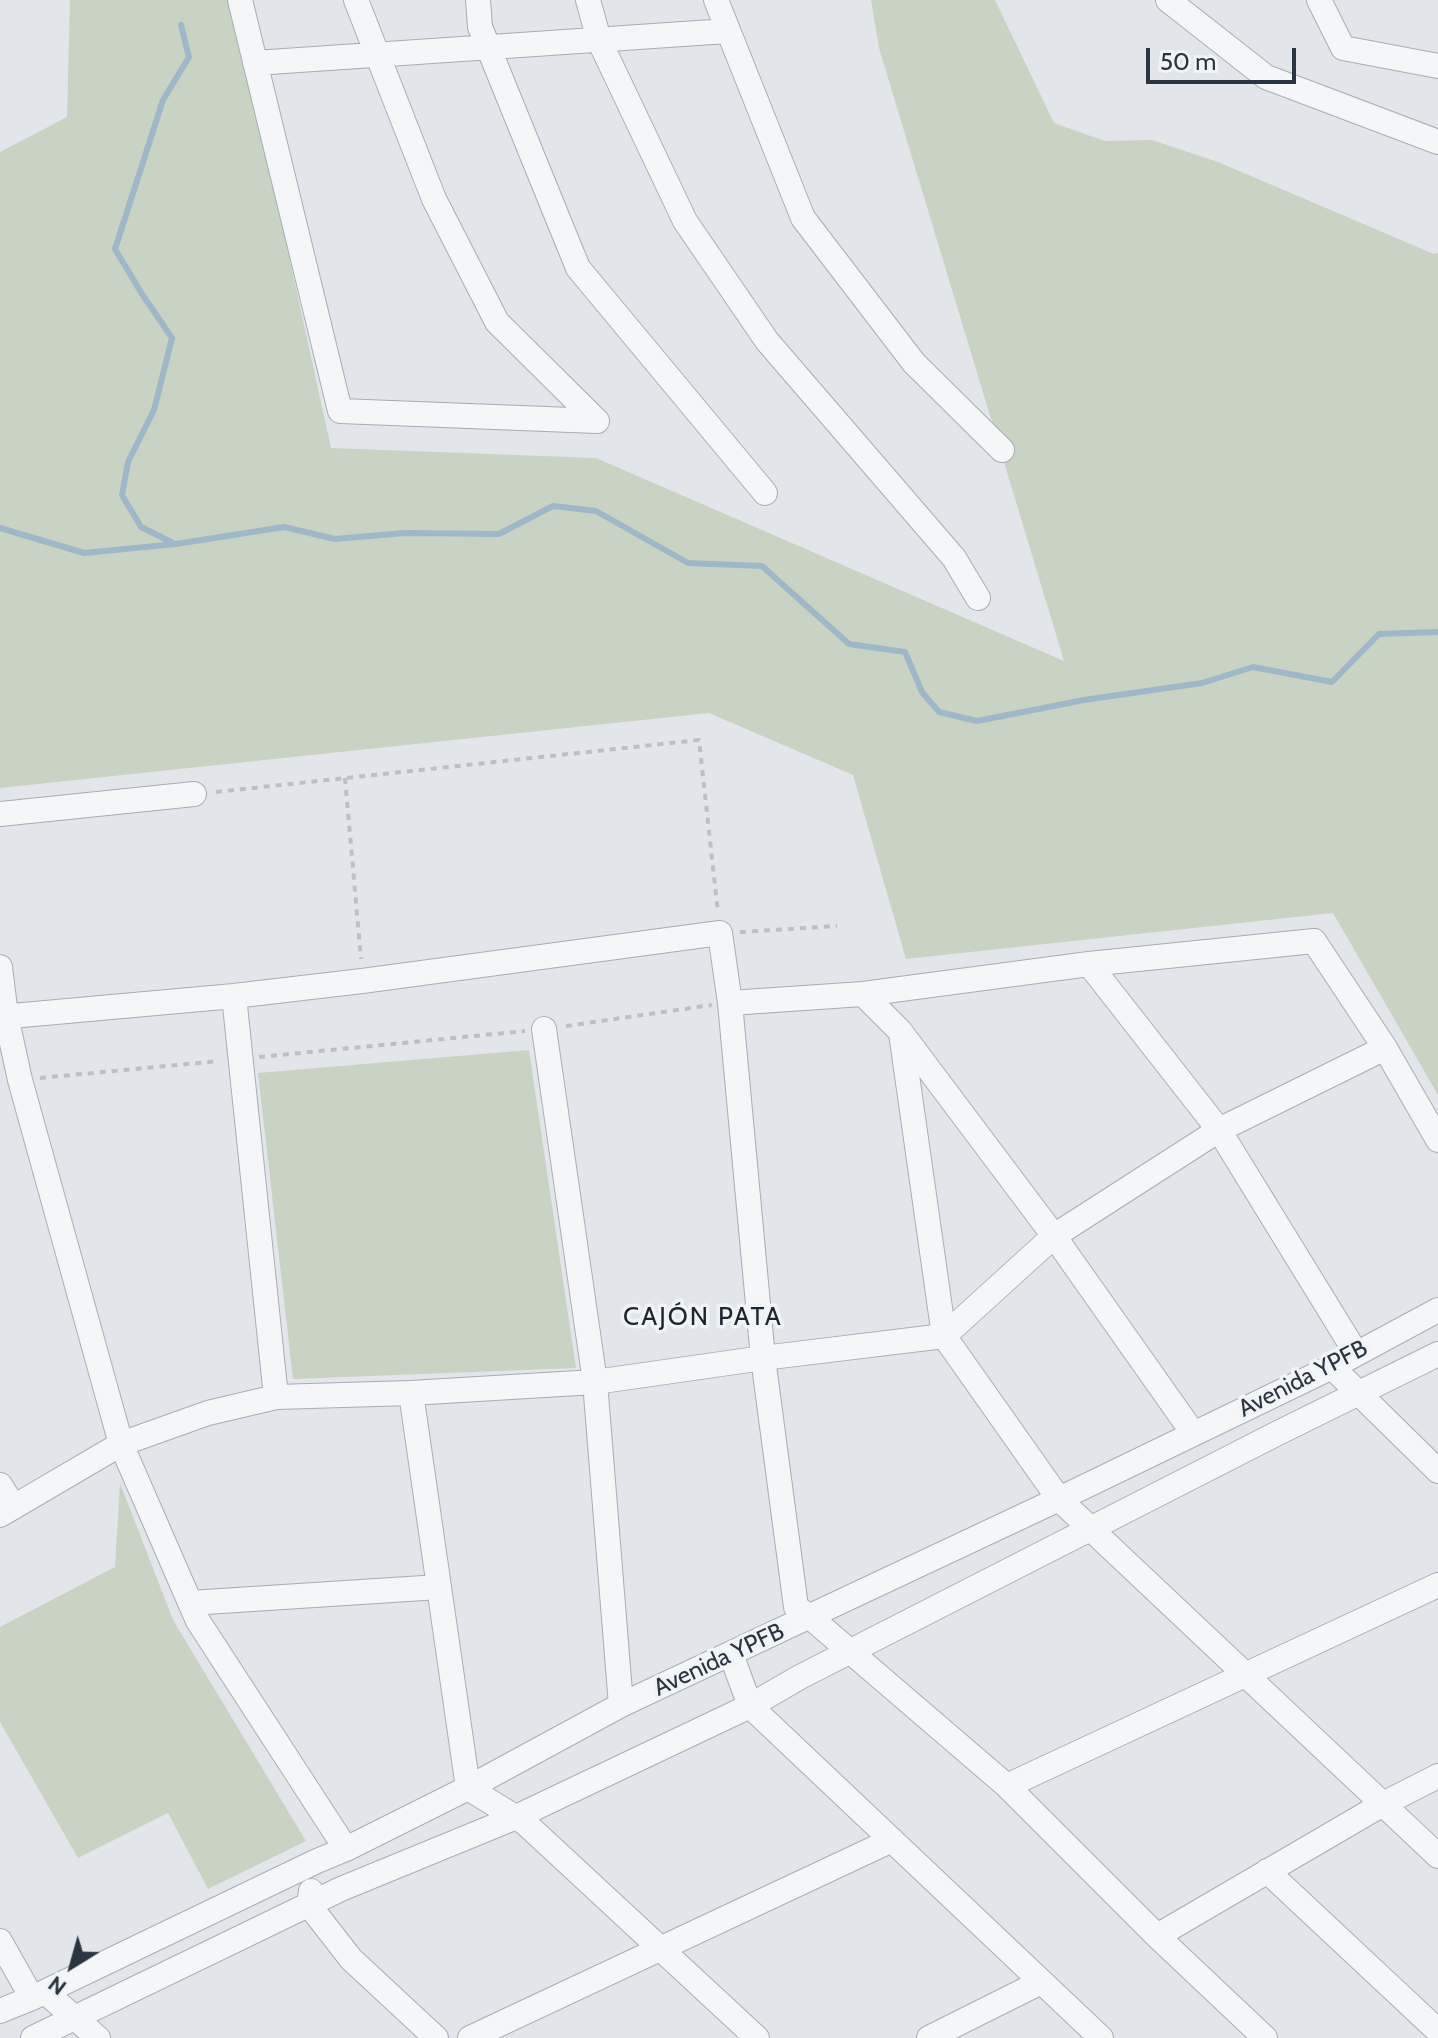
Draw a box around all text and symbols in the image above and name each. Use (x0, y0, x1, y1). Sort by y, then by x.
scale bar (1150, 32, 1300, 82)
text: 50 m (1160, 47, 1216, 76)
district label: CAJÓN PATA (623, 1301, 783, 1333)
street label: Avenida YPFB (1234, 1334, 1372, 1424)
street label: Avenida YPFB (649, 1617, 789, 1703)
north arrow (32, 1926, 112, 2006)
text: N (43, 1970, 72, 2001)

